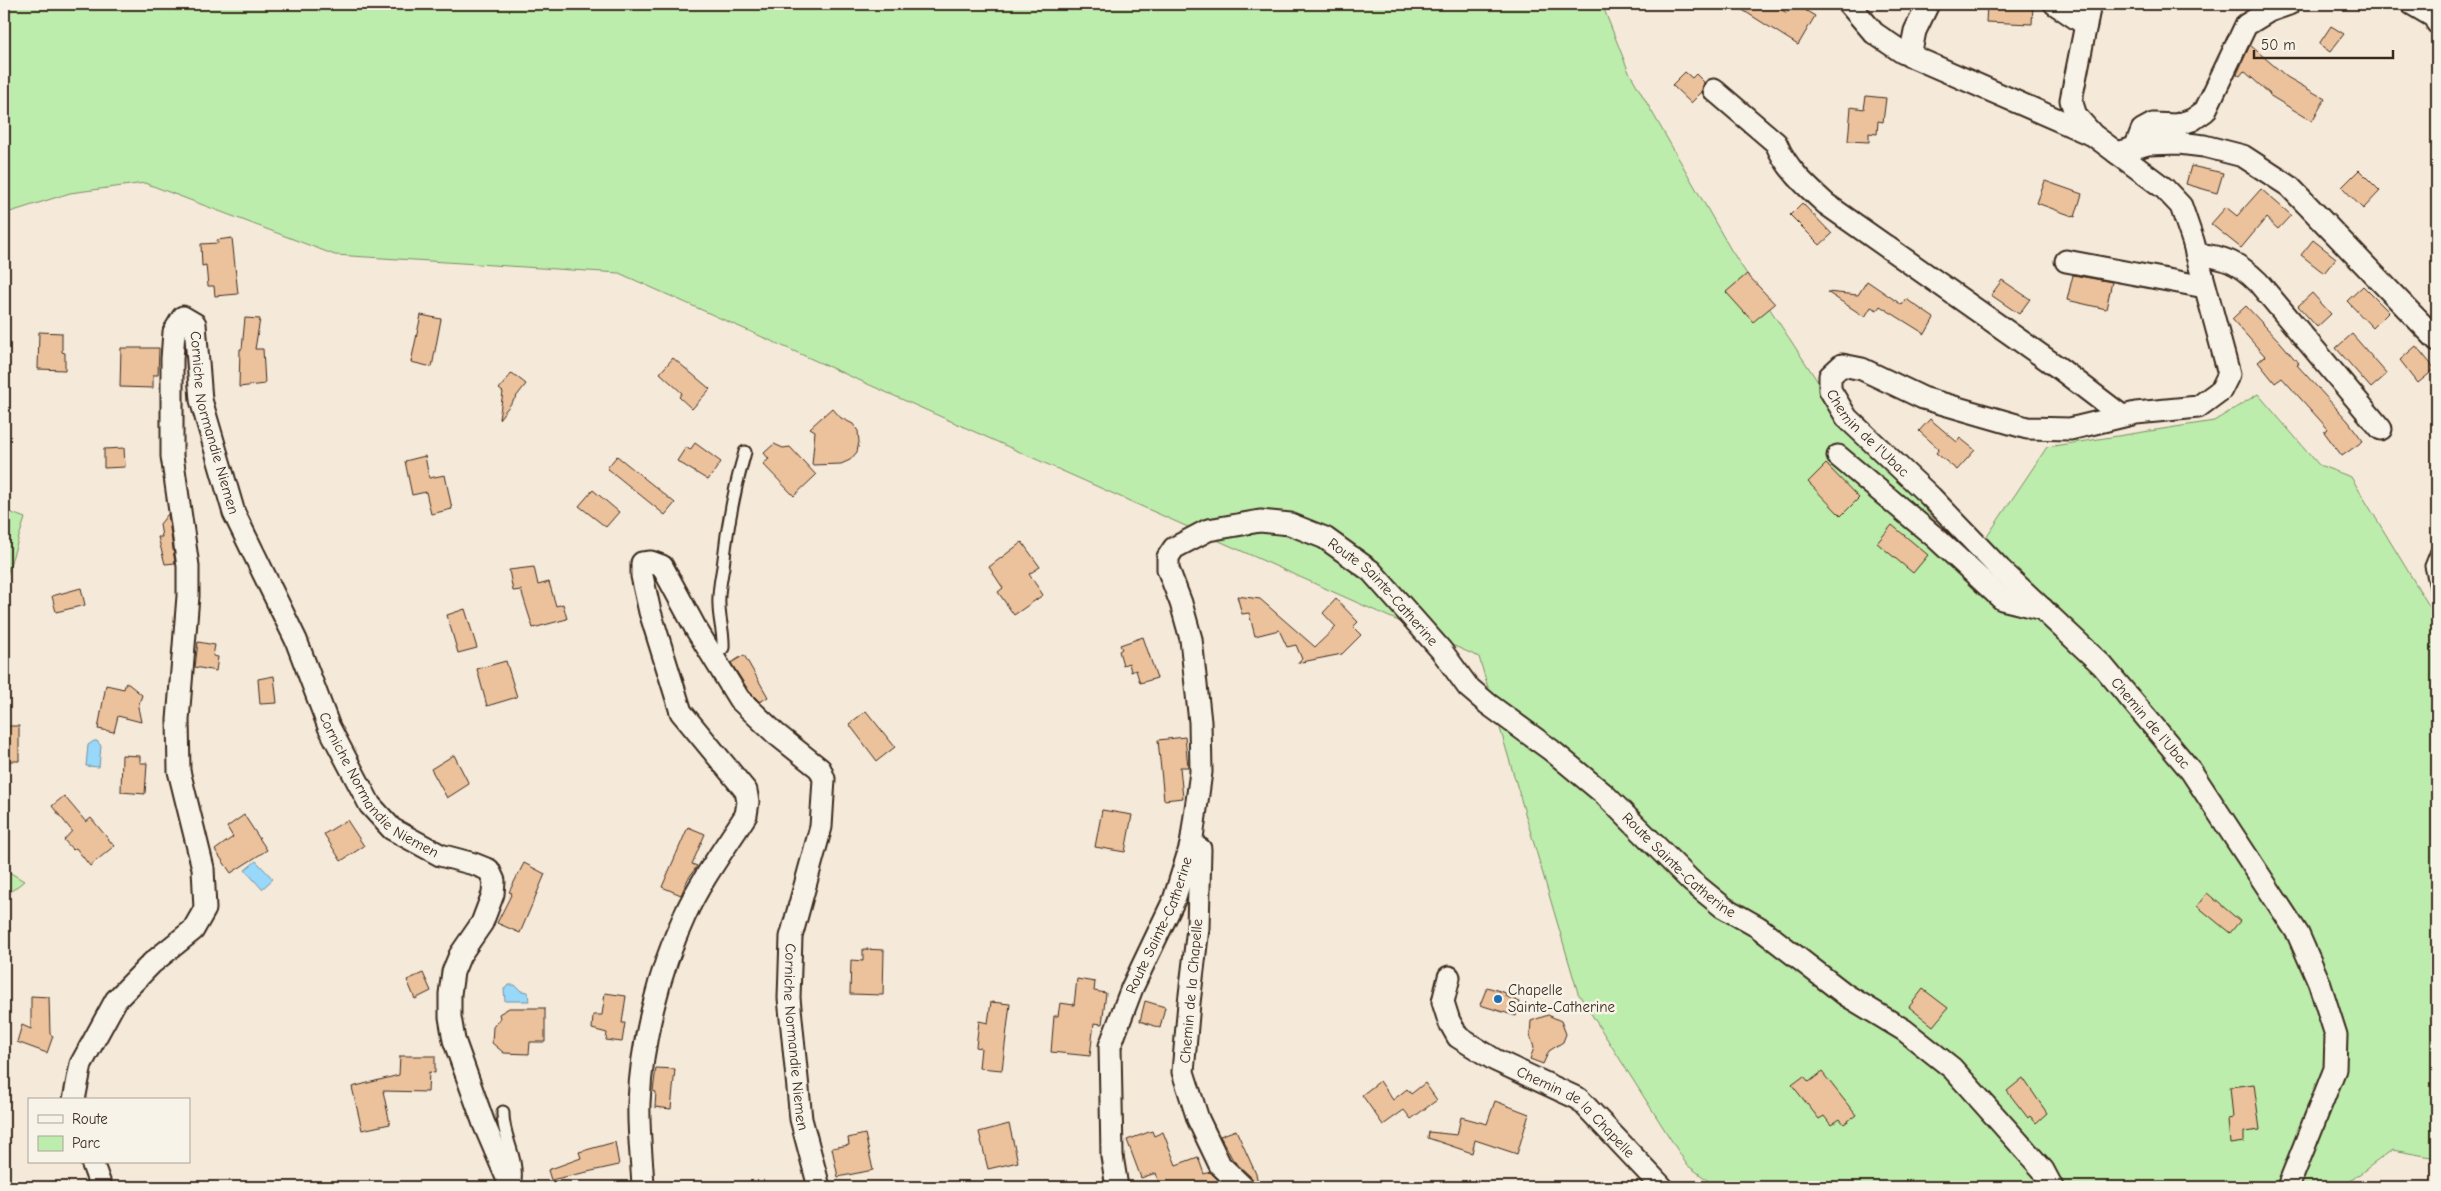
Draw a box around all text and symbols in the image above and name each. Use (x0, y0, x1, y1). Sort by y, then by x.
scale bar (2254, 28, 2392, 60)
text: 50 m (2261, 36, 2296, 54)
street label: Corniche Normandie Niemen (187, 330, 243, 516)
street label: Chemin de l'Ubac (1823, 386, 1913, 481)
street label: Route Sainte-Catherine (1324, 534, 1442, 650)
street label: Chemin de l'Ubac (2107, 674, 2194, 772)
street label: Corniche Normandie Niemen (315, 710, 442, 862)
street label: Route Sainte-Catherine (1619, 809, 1739, 922)
street label: Route Sainte-Catherine (1122, 854, 1196, 996)
street label: Chemin de la Chapelle (1176, 918, 1206, 1064)
street label: Corniche Normandie Niemen (780, 943, 813, 1132)
place label: Chapelle Sainte-Catherine (1508, 981, 1616, 1016)
marker: Chapelle Sainte-Catherine (1492, 993, 1504, 1005)
street label: Chemin de la Chapelle (1514, 1062, 1639, 1162)
legend (28, 1098, 190, 1164)
text: Route (72, 1110, 108, 1128)
text: Parc (72, 1134, 100, 1152)

